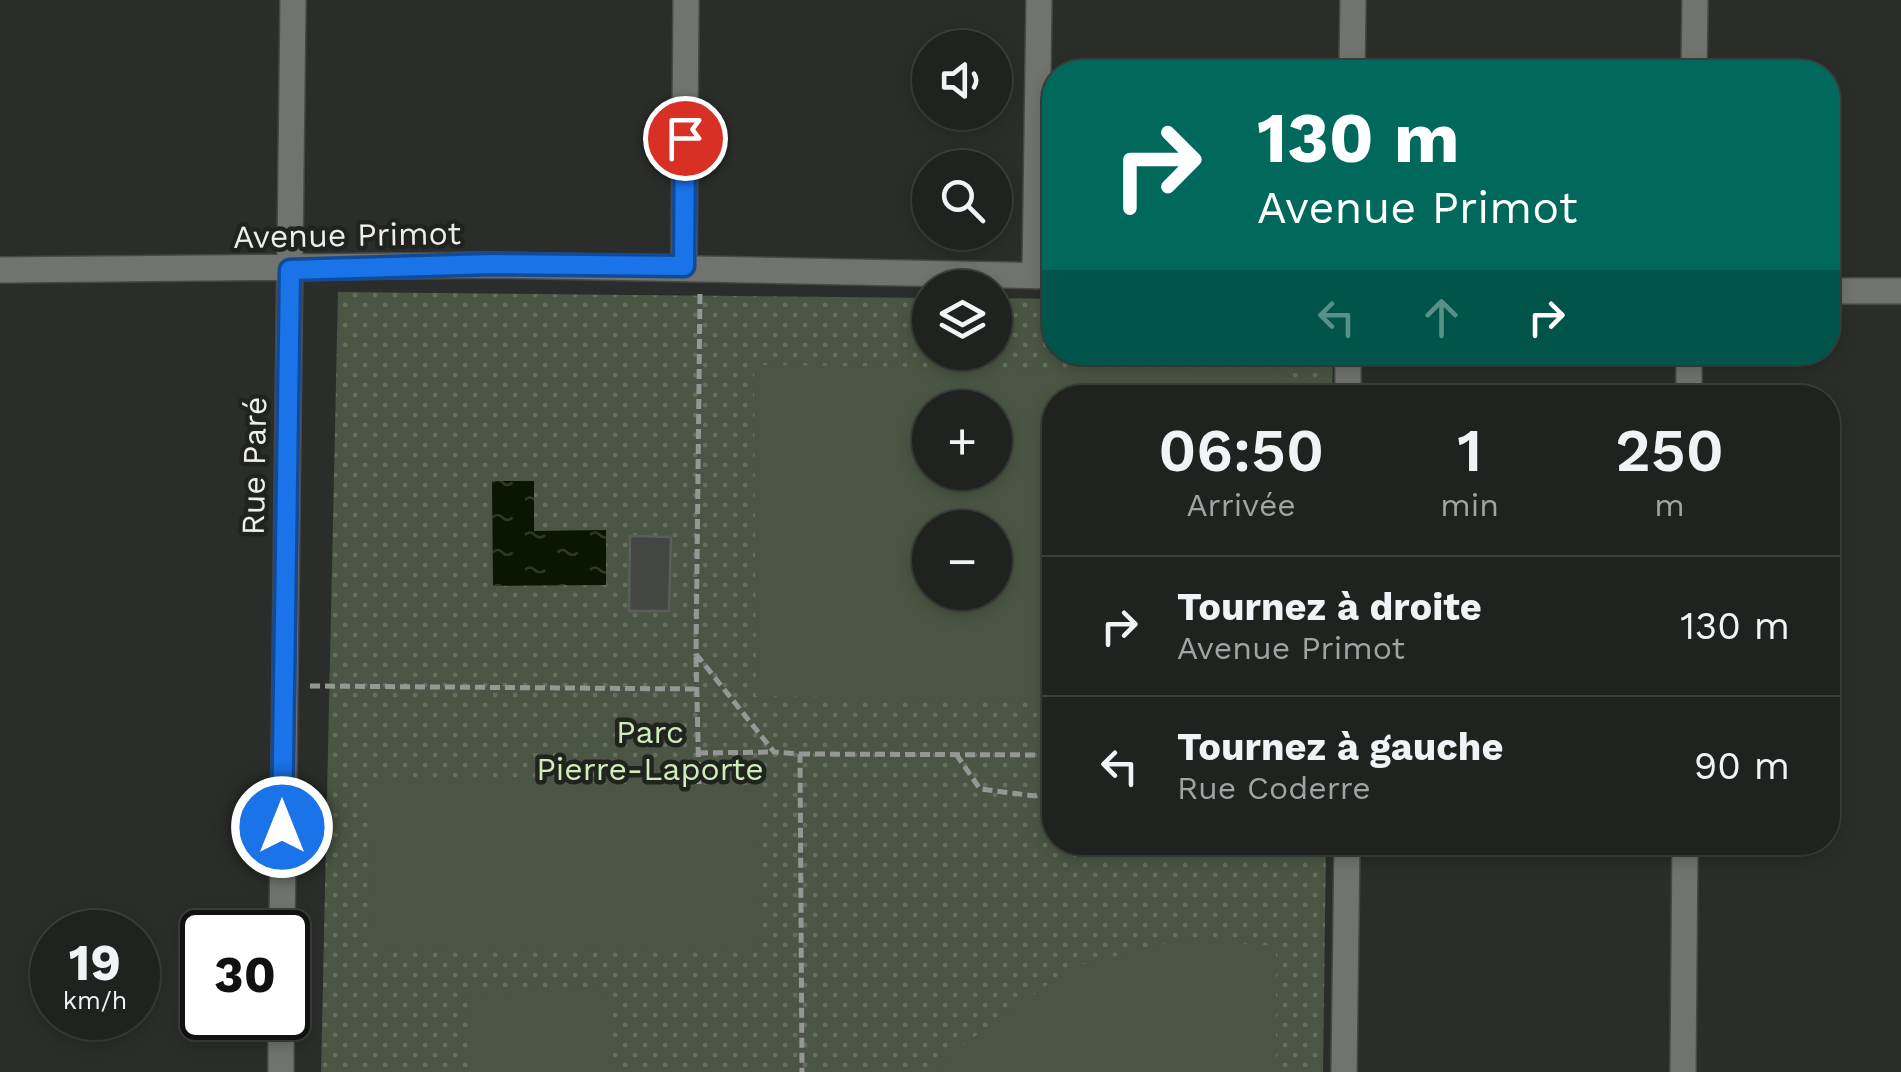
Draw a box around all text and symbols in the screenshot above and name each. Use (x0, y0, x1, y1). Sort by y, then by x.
map controls (912, 30, 1012, 610)
button: sound (912, 30, 1012, 130)
pin (643, 96, 728, 181)
text: 130 m (1257, 97, 1460, 179)
icon: right (1092, 100, 1222, 230)
icon: arrive (658, 111, 713, 166)
button: search (912, 150, 1012, 250)
text: Avenue Primot (1257, 181, 1578, 234)
street label: Avenue Primot (233, 214, 461, 256)
button: layers (912, 270, 1012, 370)
icon: left (1309, 290, 1364, 345)
icon: ahead (1414, 290, 1469, 345)
icon: right (1519, 290, 1574, 345)
button: + (912, 390, 1012, 490)
street label: Rue Paré (234, 396, 274, 536)
text: 06:50 (1158, 415, 1324, 486)
text: 1 (1457, 415, 1482, 486)
text: 250 (1615, 415, 1724, 486)
text: Arrivée (1187, 486, 1296, 524)
text: min (1440, 486, 1499, 524)
text: m (1654, 486, 1685, 524)
button: − (912, 510, 1012, 610)
text: Tournez à droite (1177, 585, 1482, 629)
icon: right (1092, 599, 1147, 654)
text: 130 m (1680, 604, 1790, 648)
text: Avenue Primot (1177, 629, 1405, 667)
park label: Parc Pierre-Laporte (536, 713, 764, 788)
text: Tournez à gauche (1177, 725, 1503, 769)
icon: left (1092, 739, 1147, 794)
text: 90 m (1694, 744, 1790, 788)
text: Rue Coderre (1177, 769, 1371, 807)
position arrow (230, 775, 334, 879)
speed limit sign: 30 (180, 910, 310, 1040)
text: 19 (69, 933, 121, 992)
text: km/h (63, 986, 127, 1015)

